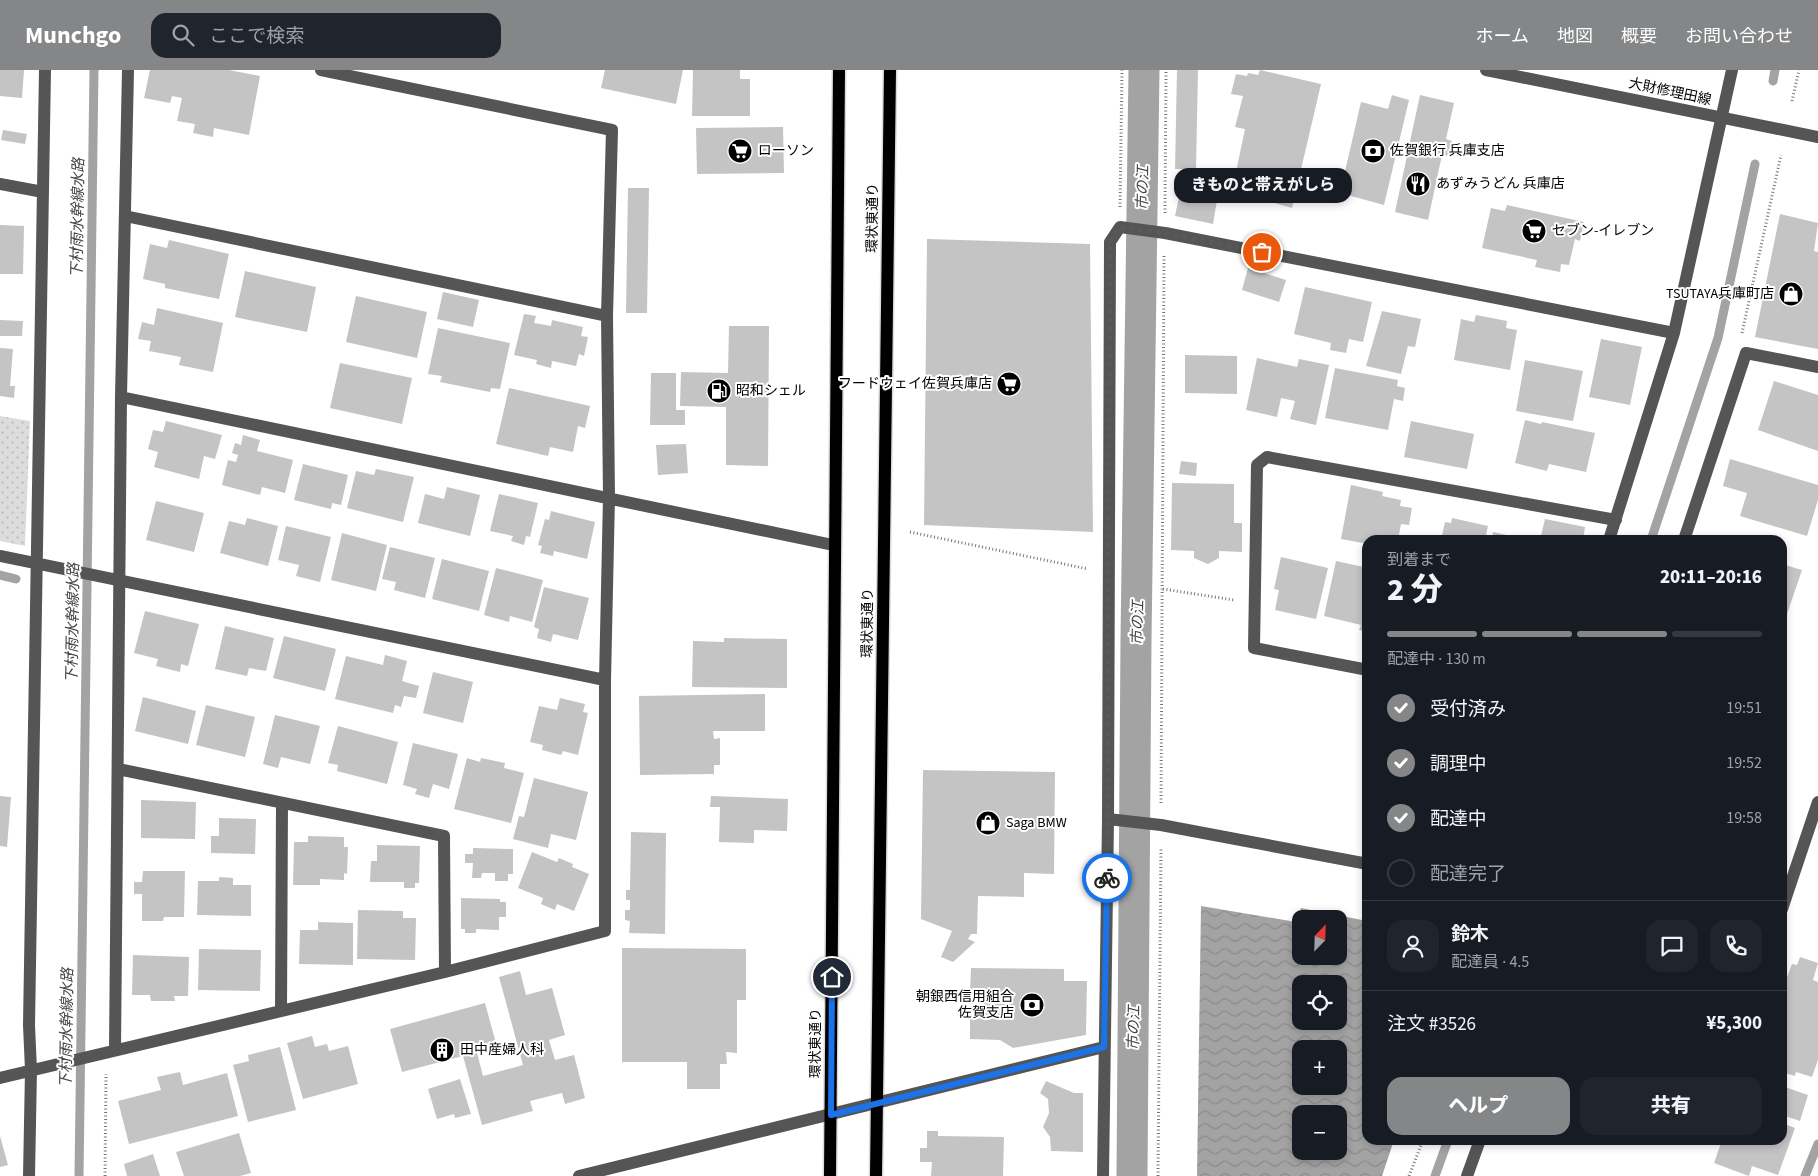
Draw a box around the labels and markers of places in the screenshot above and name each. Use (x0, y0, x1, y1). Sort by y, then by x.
supermarket icon: ローソン (727, 138, 753, 164)
bank icon: 佐賀銀行 兵庫支店 (1360, 138, 1386, 164)
place label: ローソン (758, 141, 814, 161)
place label: 佐賀銀行 兵庫支店 (1390, 141, 1505, 161)
callout: きものと帯えがしら (1173, 167, 1351, 202)
restaurant icon: あずみうどん 兵庫店 (1405, 171, 1431, 197)
place label: あずみうどん 兵庫店 (1436, 174, 1565, 194)
supermarket icon: セブン-イレブン (1521, 218, 1547, 244)
place label: セブン-イレブン (1552, 221, 1654, 241)
pin (1241, 231, 1283, 273)
shop icon: TSUTAYA兵庫町店 (1778, 281, 1804, 307)
place label: TSUTAYA兵庫町店 (1666, 284, 1774, 304)
supermarket icon: フードウェイ佐賀兵庫店 (996, 371, 1022, 397)
place label: フードウェイ佐賀兵庫店 (838, 374, 992, 394)
fuel station icon: 昭和シェル (706, 378, 732, 404)
place label: 昭和シェル (736, 381, 806, 401)
shop icon: Saga BMW (975, 810, 1001, 836)
place label: Saga BMW (1006, 813, 1067, 833)
pin (811, 956, 853, 998)
place label: 朝銀西信用組合 佐賀支店 (916, 987, 1014, 1023)
bank icon: 朝銀西信用組合 佐賀支店 (1019, 992, 1045, 1018)
building icon: 田中産婦人科 (429, 1037, 455, 1063)
place label: 田中産婦人科 (460, 1040, 544, 1060)

